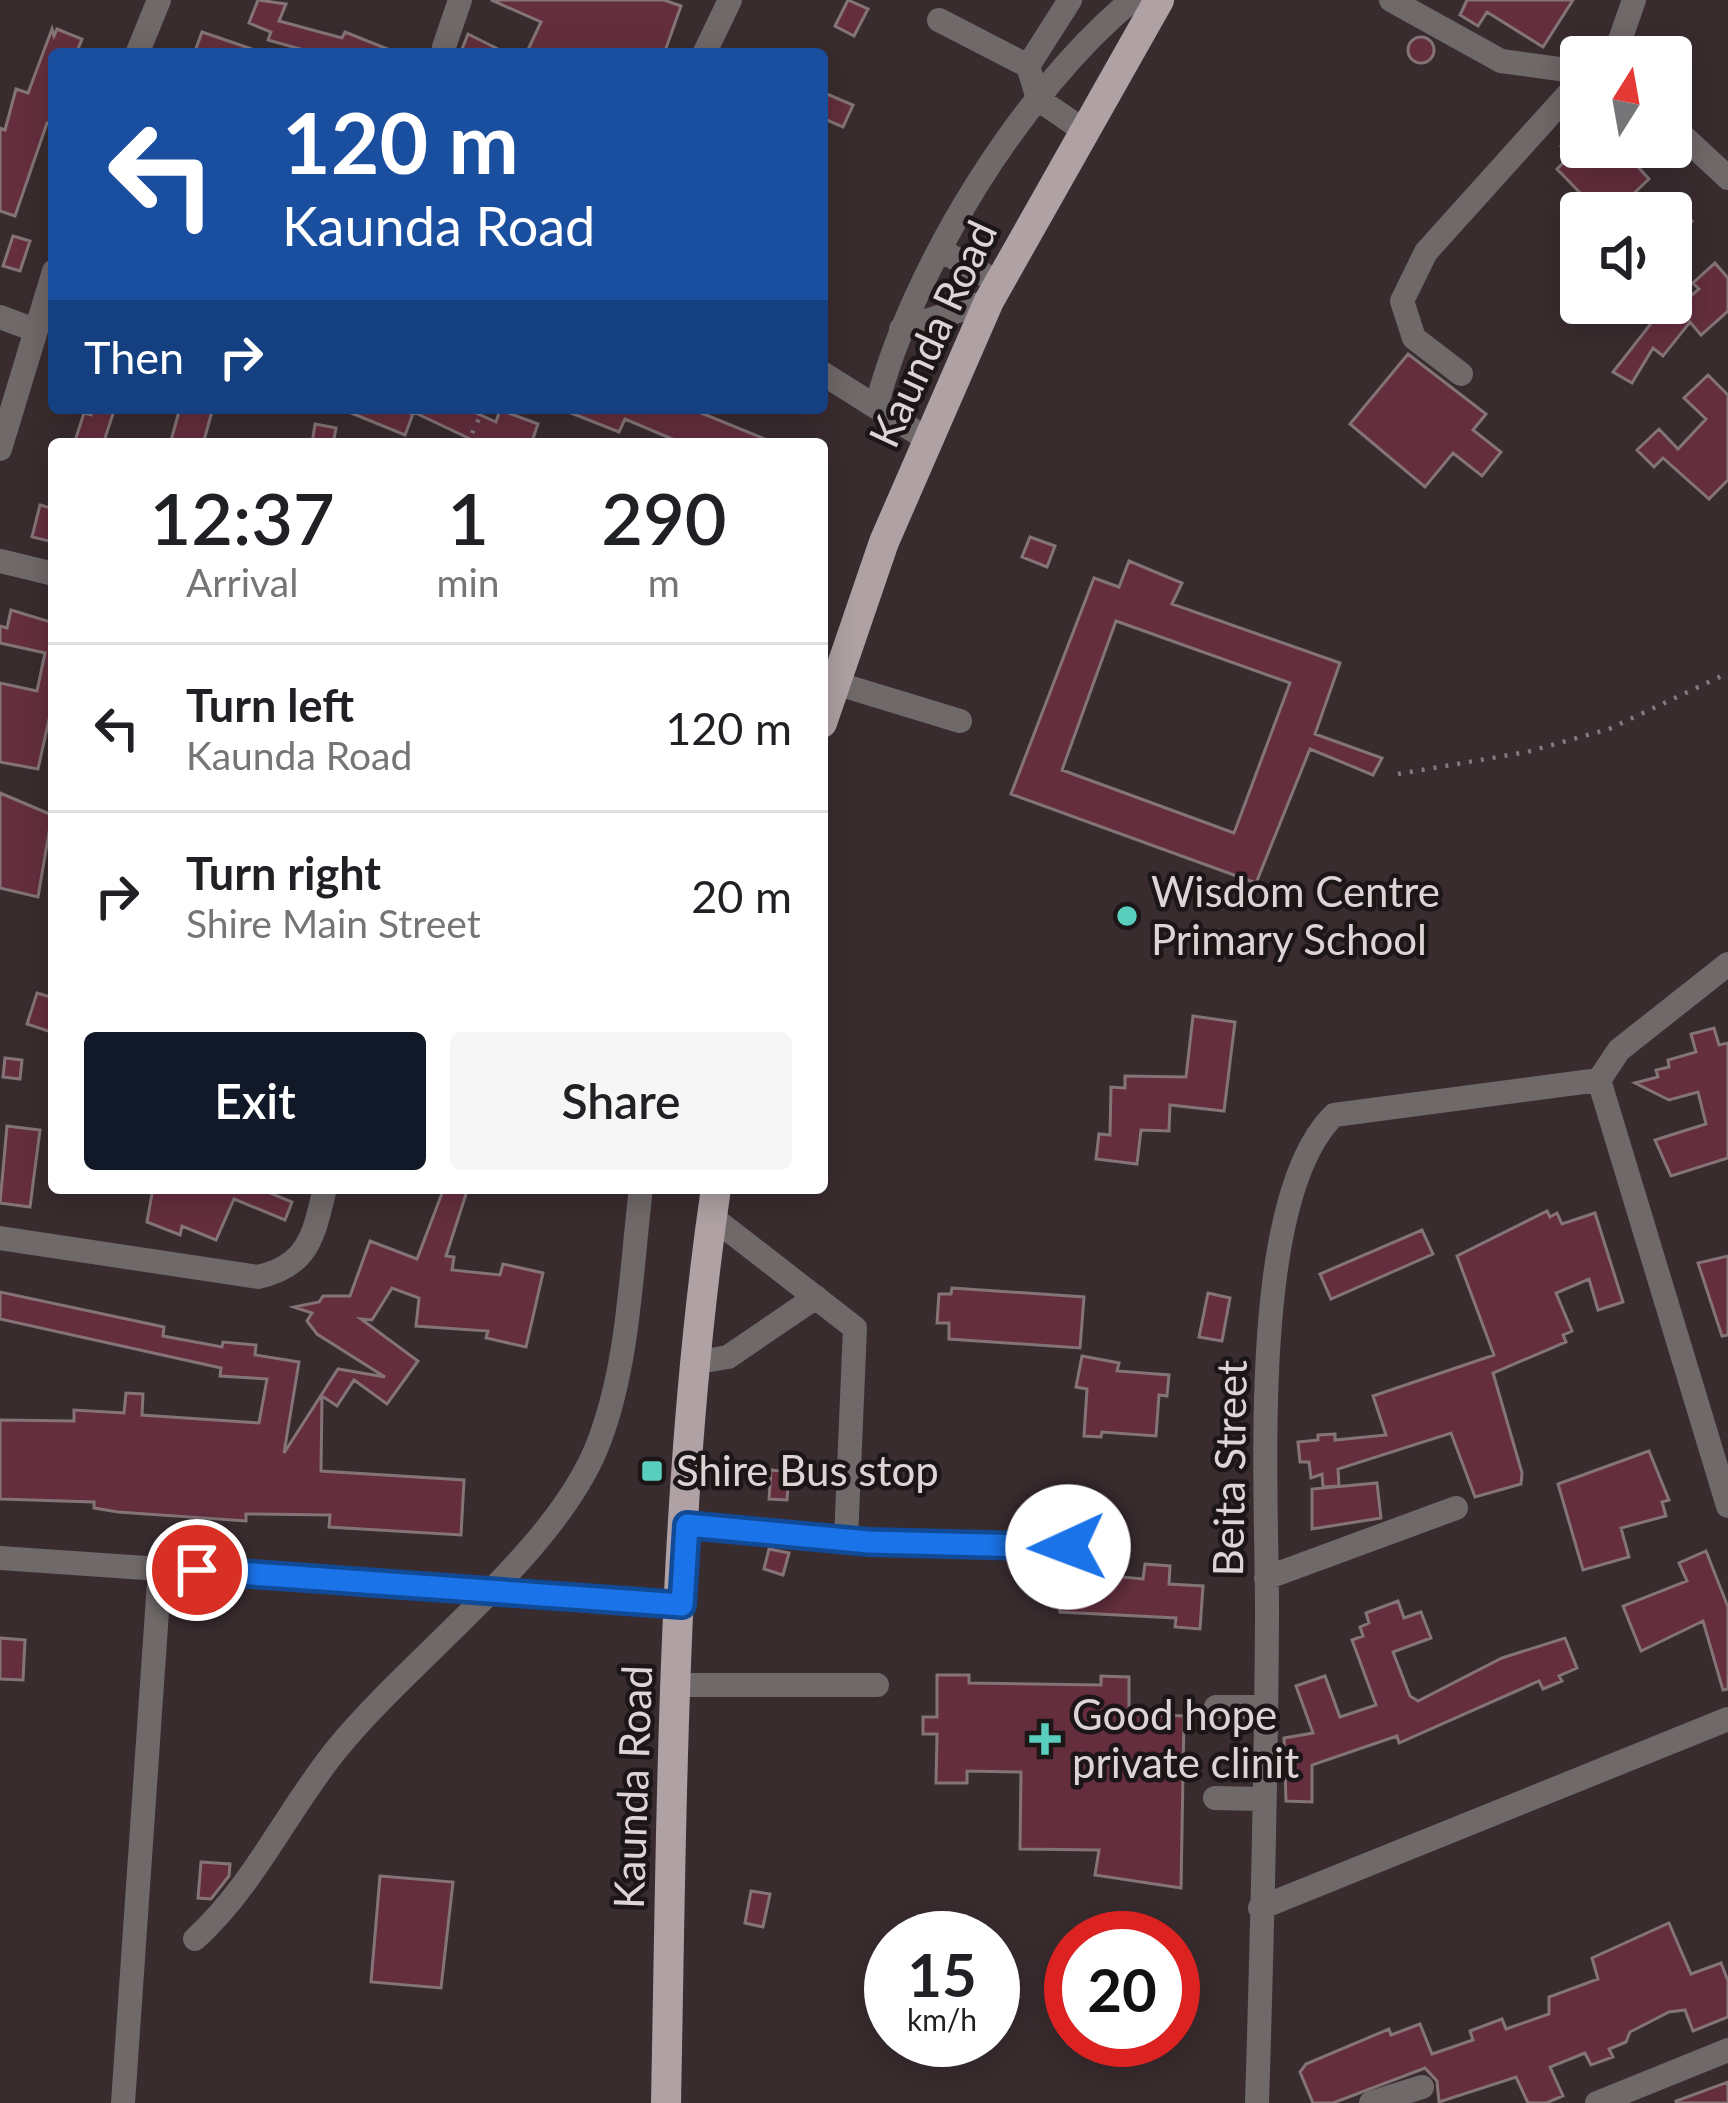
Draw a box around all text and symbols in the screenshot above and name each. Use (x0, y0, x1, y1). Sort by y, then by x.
north arrow (1560, 36, 1692, 168)
map controls (1560, 36, 1692, 324)
text: 120 m (282, 91, 519, 192)
icon: left (84, 96, 240, 252)
button: sound (1560, 192, 1692, 324)
text: Kaunda Road (282, 193, 595, 258)
street label: Kaunda Road (858, 213, 1006, 455)
icon: right (208, 324, 274, 390)
text: Then (84, 330, 184, 384)
text: 12:37 (150, 474, 335, 560)
text: 1 (447, 474, 489, 560)
text: 290 (601, 474, 726, 560)
text: Arrival (186, 559, 298, 605)
text: min (436, 559, 500, 605)
text: m (648, 559, 680, 605)
text: Turn left (186, 678, 354, 732)
icon: left (84, 695, 150, 761)
text: 120 m (665, 701, 792, 755)
text: Kaunda Road (186, 732, 412, 778)
text: Turn right (186, 846, 381, 900)
icon: right (84, 863, 150, 929)
place label: Wisdom Centre Primary School (1151, 866, 1440, 964)
text: 20 m (691, 869, 792, 923)
text: Shire Main Street (186, 900, 481, 946)
marker: Wisdom Centre Primary School (1114, 903, 1140, 929)
button: Exit (84, 1032, 426, 1170)
button: Share (450, 1032, 792, 1170)
street label: Beita Street (1202, 1359, 1256, 1577)
place label: Shire Bus stop (676, 1445, 939, 1495)
marker: Shire Bus stop (639, 1458, 665, 1484)
position arrow (1005, 1484, 1131, 1610)
pin (146, 1519, 248, 1621)
icon: arrive (164, 1537, 230, 1603)
street label: Kaunda Road (603, 1664, 661, 1910)
place label: Good hope private clinit (1072, 1689, 1299, 1787)
marker: Good hope private clinit (1029, 1723, 1061, 1755)
speed limit sign: 20 (1044, 1911, 1200, 2067)
text: 15 (907, 1938, 977, 2010)
text: km/h (907, 2001, 977, 2037)

